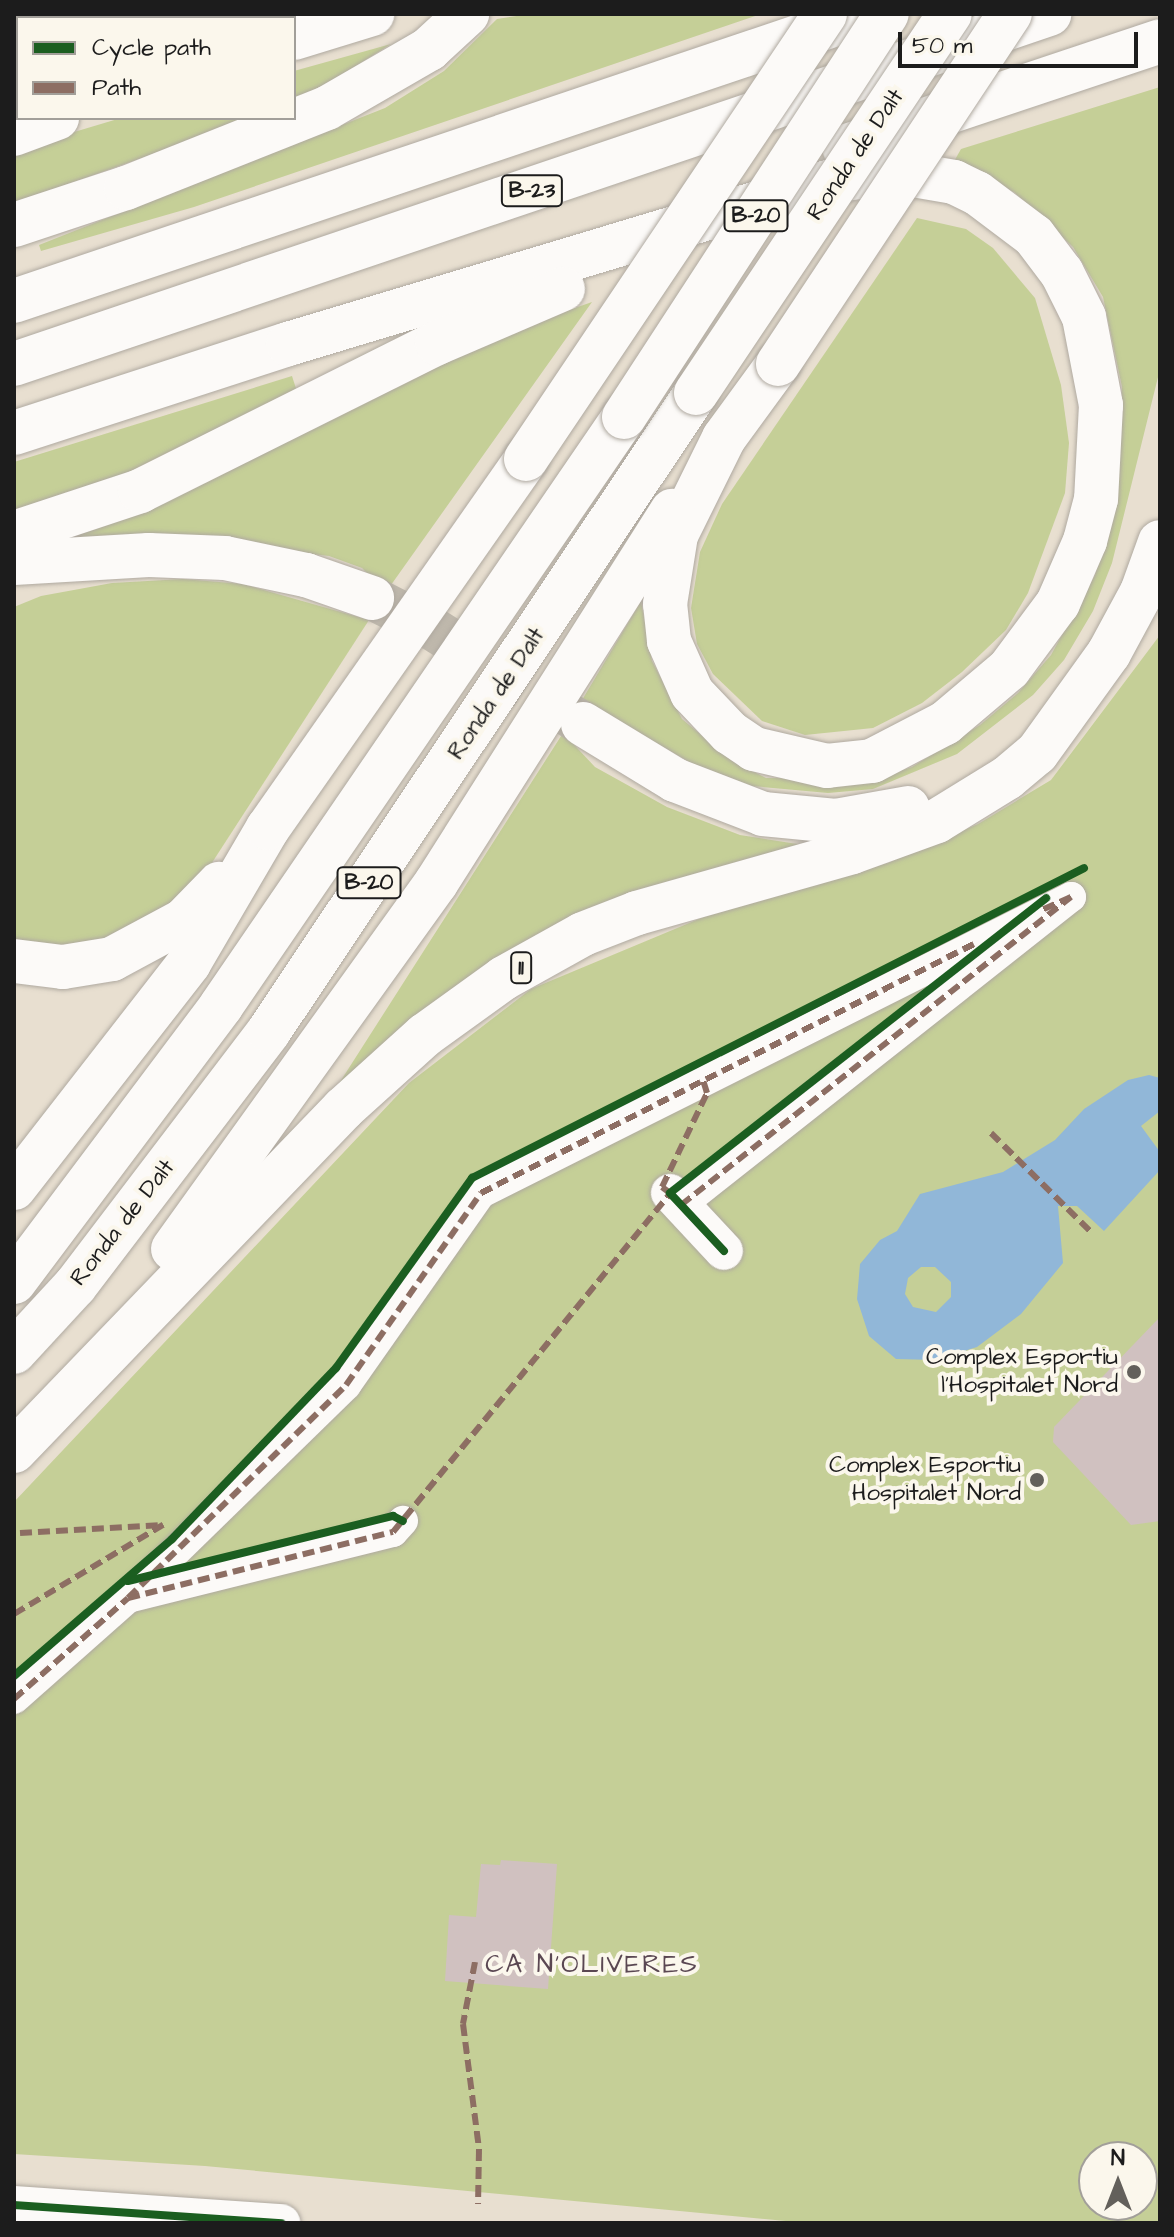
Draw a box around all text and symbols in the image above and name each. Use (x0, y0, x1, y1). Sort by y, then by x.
legend (16, 16, 296, 120)
scale bar (902, 16, 1142, 66)
text: 50 m (912, 29, 972, 63)
text: Cycle path (92, 31, 211, 65)
text: Path (92, 71, 141, 105)
street label: Ronda de Dalt (801, 84, 911, 226)
road number: B-23 (500, 173, 564, 209)
road number: B-20 (722, 198, 790, 234)
street label: Ronda de Dalt (442, 623, 552, 765)
road number: B-20 (335, 865, 403, 901)
road number: 11 (509, 950, 533, 986)
street label: Ronda de Dalt (65, 1154, 181, 1292)
place label: Complex Esportiu l'Hospitalet Nord (926, 1344, 1118, 1400)
marker: Complex Esportiu l'Hospitalet Nord (1125, 1363, 1143, 1381)
place label: Complex Esportiu Hospitalet Nord (829, 1452, 1021, 1508)
marker: Complex Esportiu Hospitalet Nord (1028, 1471, 1046, 1489)
district label: CA N'OLIVERES (485, 1949, 699, 1981)
north arrow (1078, 2141, 1158, 2221)
text: N (1111, 2143, 1125, 2174)

